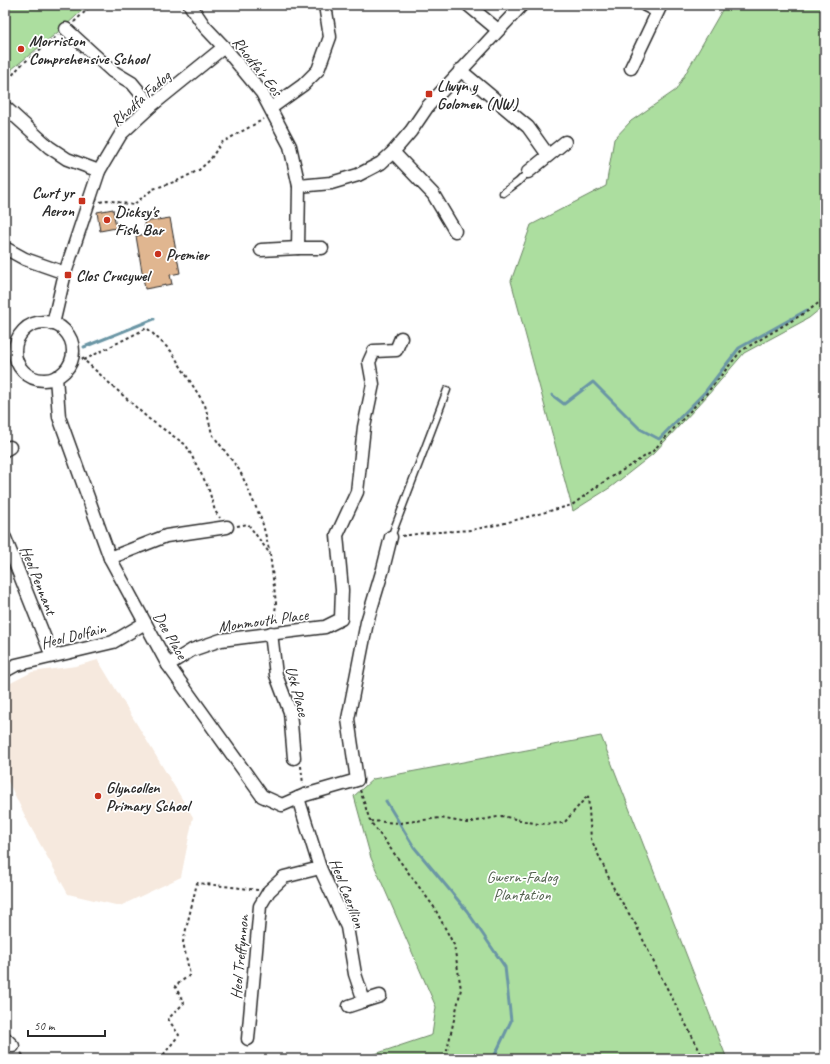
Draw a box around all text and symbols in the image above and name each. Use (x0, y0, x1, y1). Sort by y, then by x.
place label: Morriston Comprehensive School (29, 31, 151, 69)
street label: Rhodfa'r Eos (228, 33, 288, 102)
marker: Morriston Comprehensive School (16, 44, 26, 54)
street label: Rhodfa Fadog (107, 66, 176, 131)
place label: Llwyn y Golomen (NW) (437, 76, 519, 114)
marker: Llwyn y Golomen (NW) (424, 89, 434, 99)
place label: Cwrt yr Aeron (32, 183, 76, 221)
marker: Cwrt yr Aeron (77, 196, 87, 206)
place label: Dicksy's Fish Bar (115, 202, 166, 240)
marker: Dicksy's Fish Bar (102, 215, 112, 225)
place label: Premier (166, 245, 211, 265)
marker: Premier (153, 249, 163, 259)
place label: Clos Crucywel (76, 266, 152, 286)
marker: Clos Crucywel (63, 270, 73, 280)
street label: Heol Pennant (15, 543, 62, 619)
street label: Monmouth Place (217, 605, 311, 637)
street label: Dee Place (149, 608, 193, 664)
street label: Heol Dolfain (39, 618, 108, 654)
street label: Usk Place (281, 664, 314, 720)
place label: Glyncollen Primary School (106, 778, 193, 816)
marker: Glyncollen Primary School (93, 791, 103, 801)
street label: Heol Caerllion (325, 856, 370, 932)
park label: Gwern-Fadog Plantation (487, 867, 559, 905)
street label: Heol Treffynnon (226, 913, 254, 1000)
scale bar (28, 1012, 105, 1038)
text: 50 m (34, 1018, 56, 1034)

